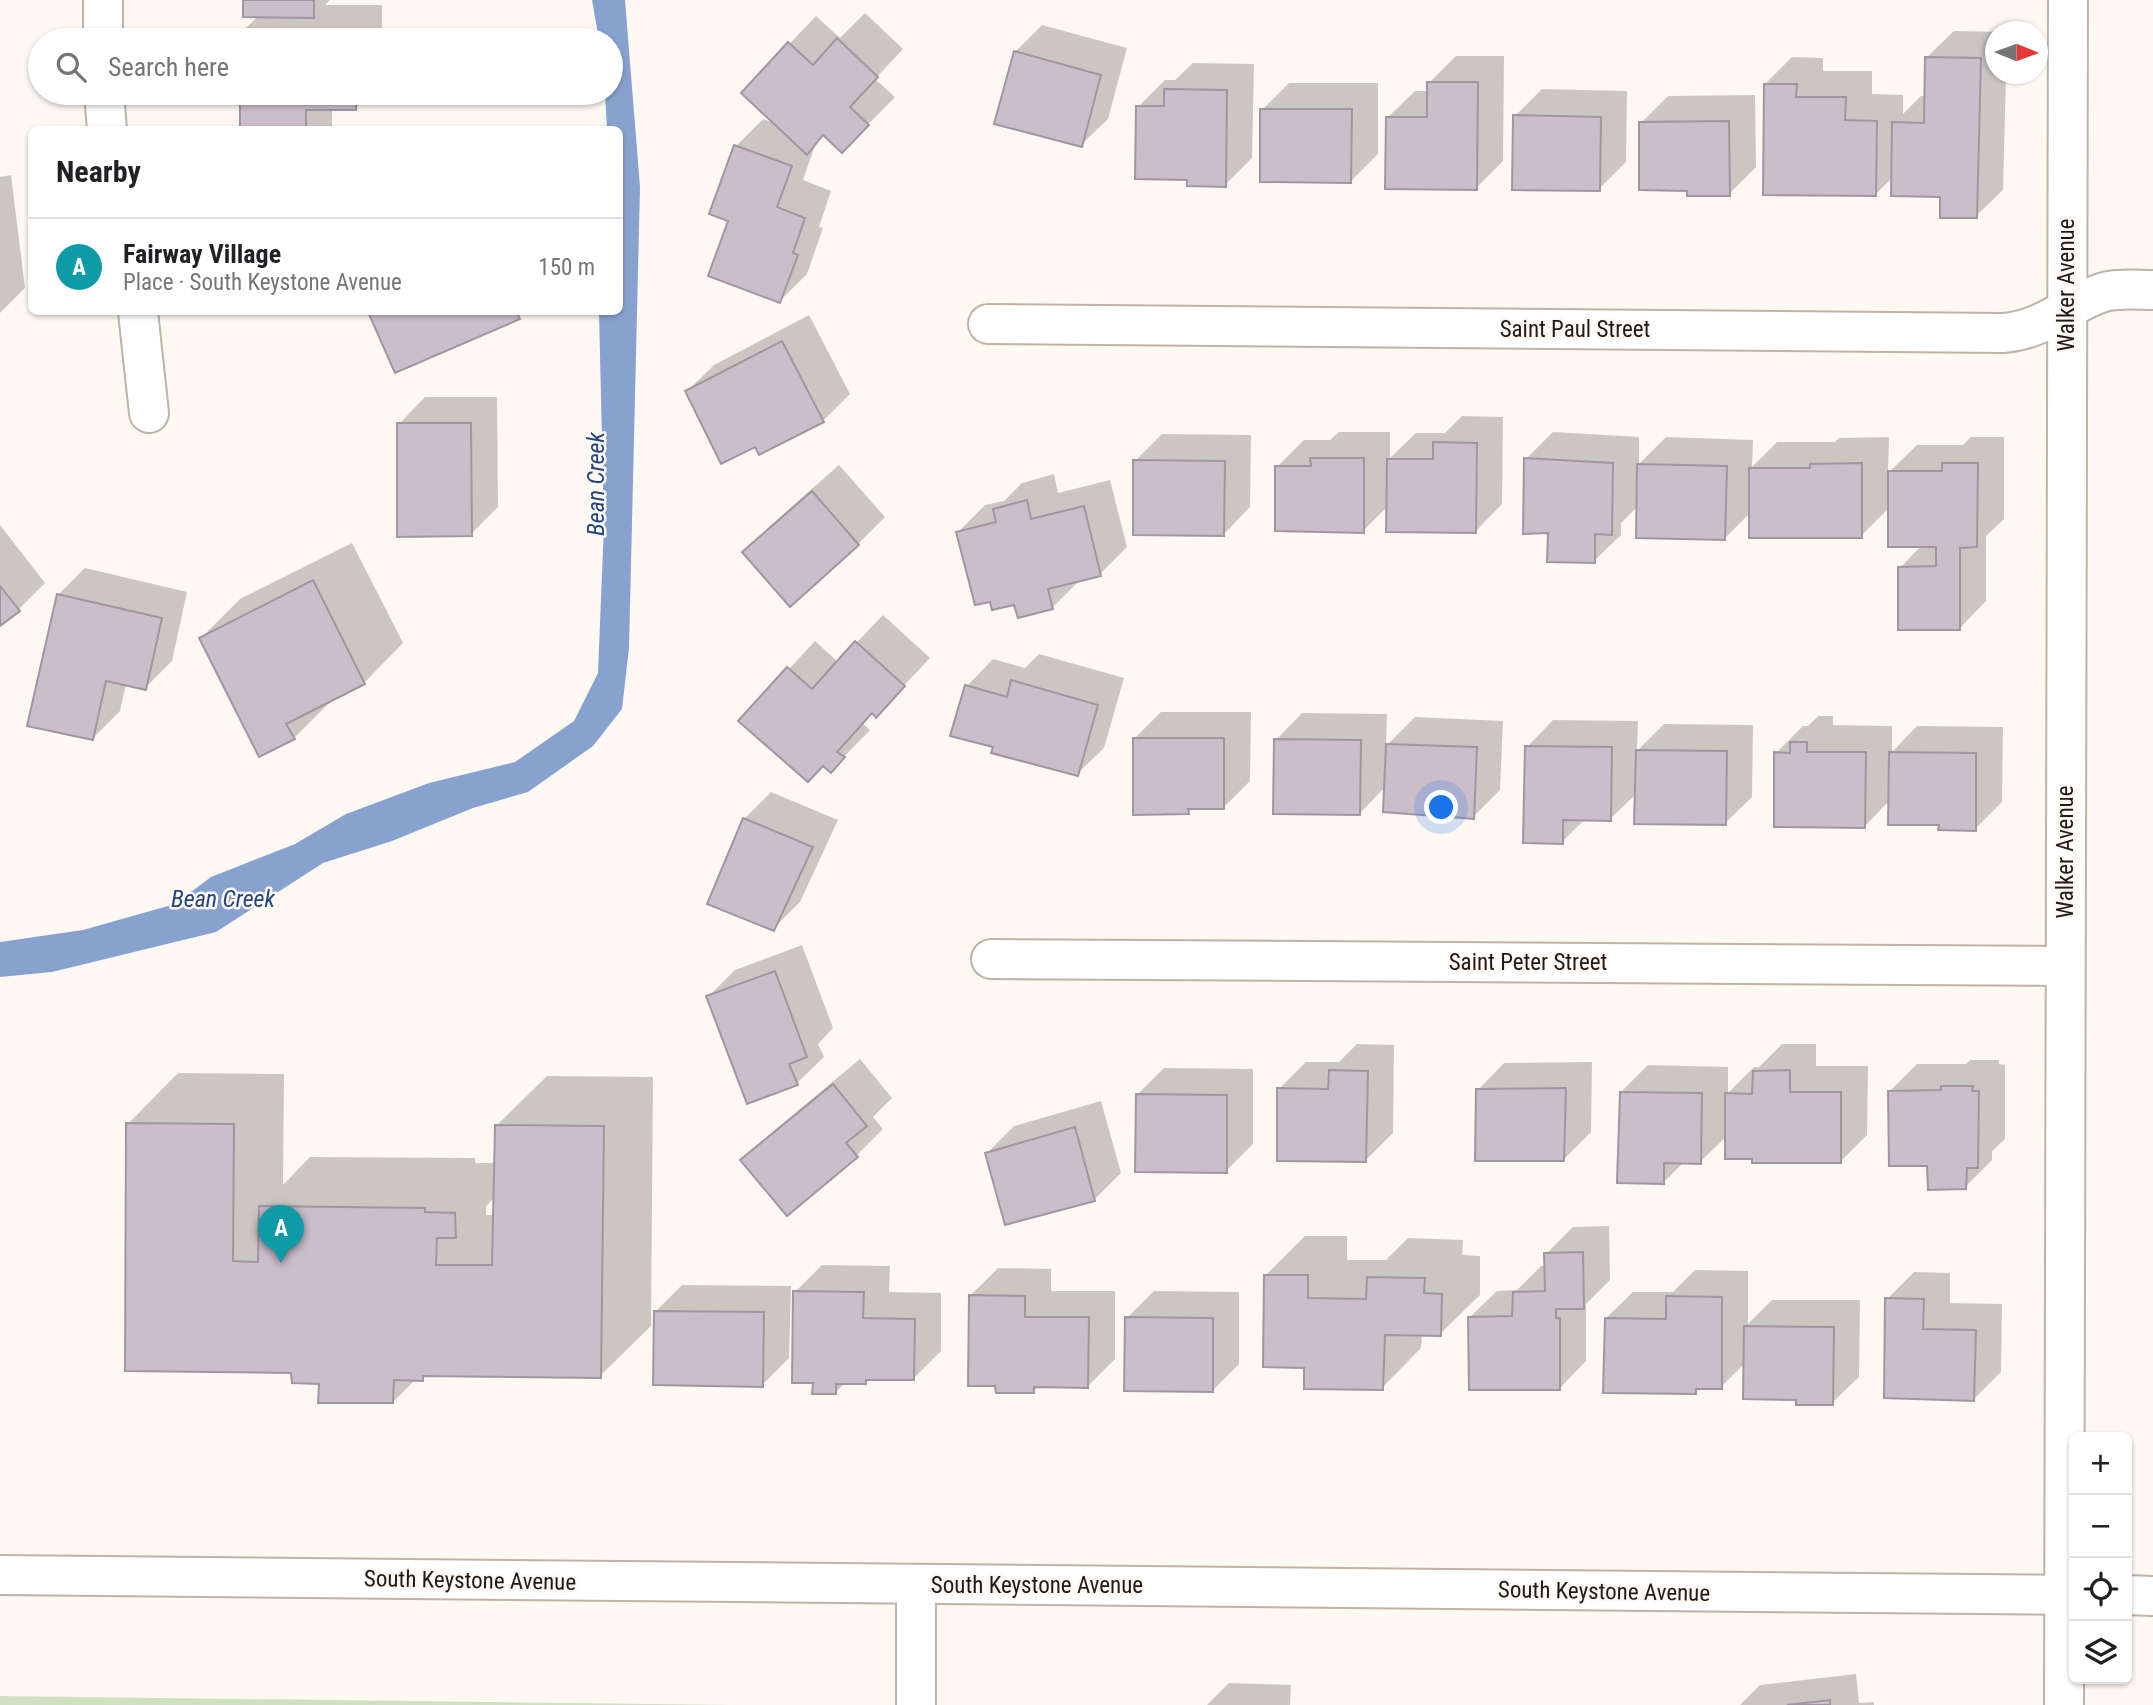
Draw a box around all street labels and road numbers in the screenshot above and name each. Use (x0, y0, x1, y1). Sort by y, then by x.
street label: Walker Avenue (2053, 219, 2080, 351)
street label: Saint Paul Street (1500, 316, 1650, 343)
street label: Walker Avenue (2052, 786, 2079, 918)
street label: Saint Peter Street (1449, 949, 1607, 976)
street label: South Keystone Avenue (364, 1565, 576, 1596)
street label: South Keystone Avenue (931, 1572, 1143, 1599)
street label: South Keystone Avenue (1498, 1576, 1710, 1607)

